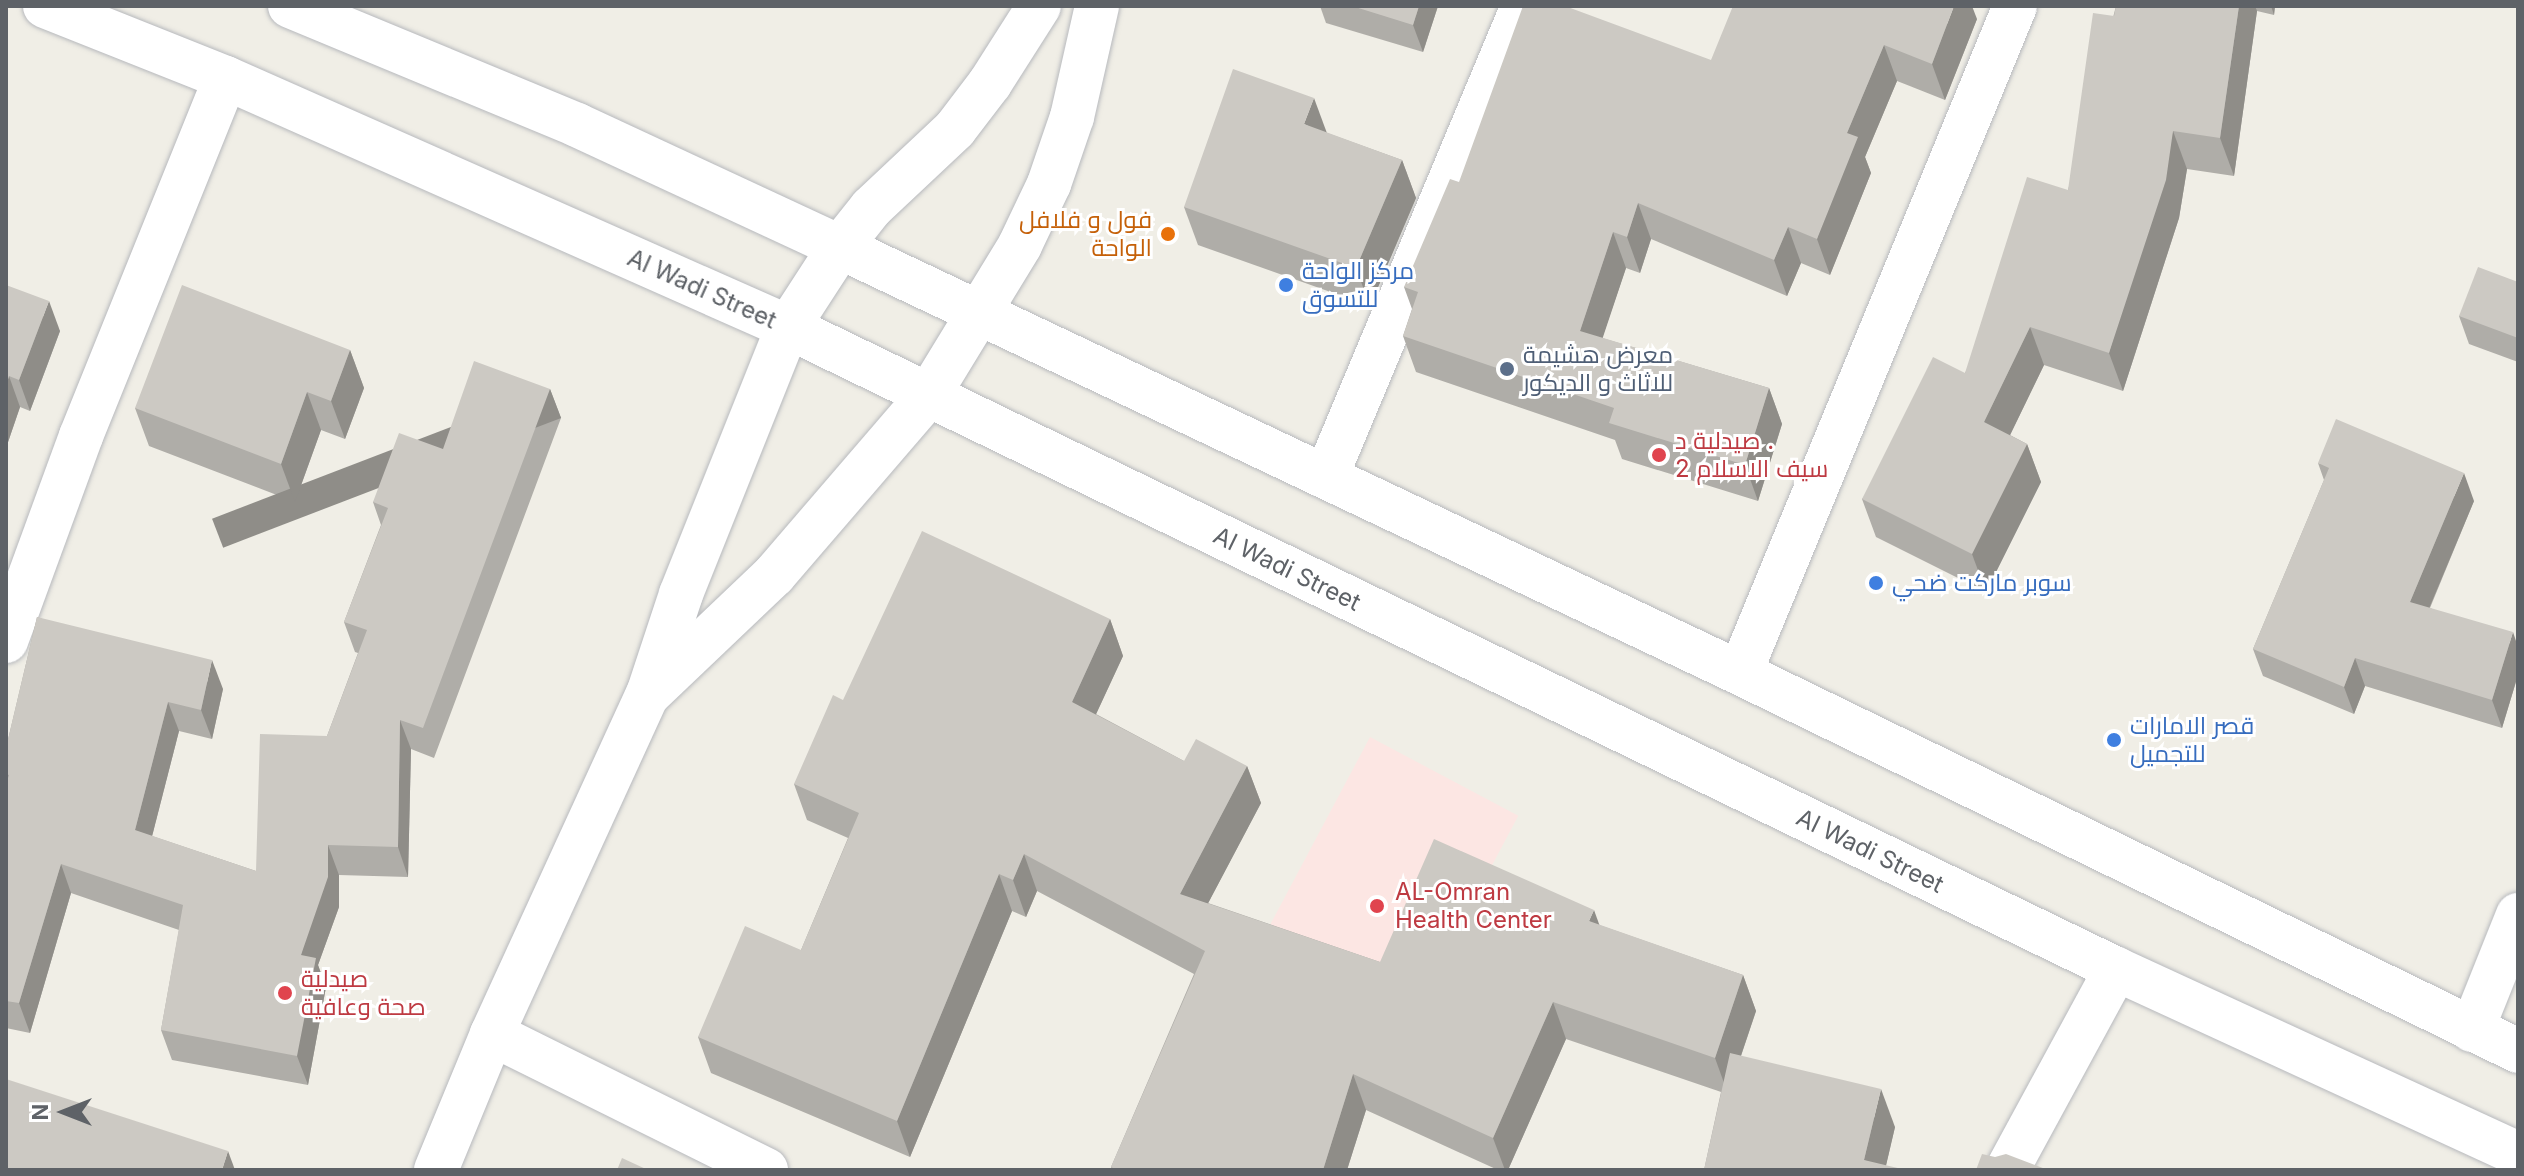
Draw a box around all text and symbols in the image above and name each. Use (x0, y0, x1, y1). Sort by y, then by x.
place label: فول و فلافل الواحة (1019, 206, 1152, 262)
marker: فول و فلافل الواحة (1159, 225, 1177, 243)
street label: Al Wadi Street (623, 243, 781, 335)
place label: مركز الواحة للتسوق (1302, 257, 1414, 313)
marker: مركز الواحة للتسوق (1277, 276, 1295, 294)
place label: معرض هشيمة للاثاث و الديكور (1523, 341, 1673, 397)
marker: معرض هشيمة للاثاث و الديكور (1498, 360, 1516, 378)
place label: صيدلية د . سيف الاسلام 2 (1675, 427, 1828, 483)
marker: صيدلية د . سيف الاسلام 2 (1650, 446, 1668, 464)
street label: Al Wadi Street (1209, 521, 1365, 617)
place label: سوبر ماركت ضحي (1892, 569, 2072, 597)
marker: سوبر ماركت ضحي (1867, 574, 1885, 592)
place label: قصر الامارات للتجميل (2130, 712, 2254, 768)
marker: قصر الامارات للتجميل (2105, 731, 2123, 749)
street label: Al Wadi Street (1792, 803, 1948, 899)
place label: AL-Omran Health Center (1395, 878, 1552, 934)
marker: AL-Omran Health Center (1366, 895, 1388, 917)
place label: صيدلية صحة وعافية (301, 965, 426, 1021)
marker: صيدلية صحة وعافية (276, 984, 294, 1002)
north arrow (24, 1072, 104, 1152)
text: N (27, 1104, 53, 1120)

